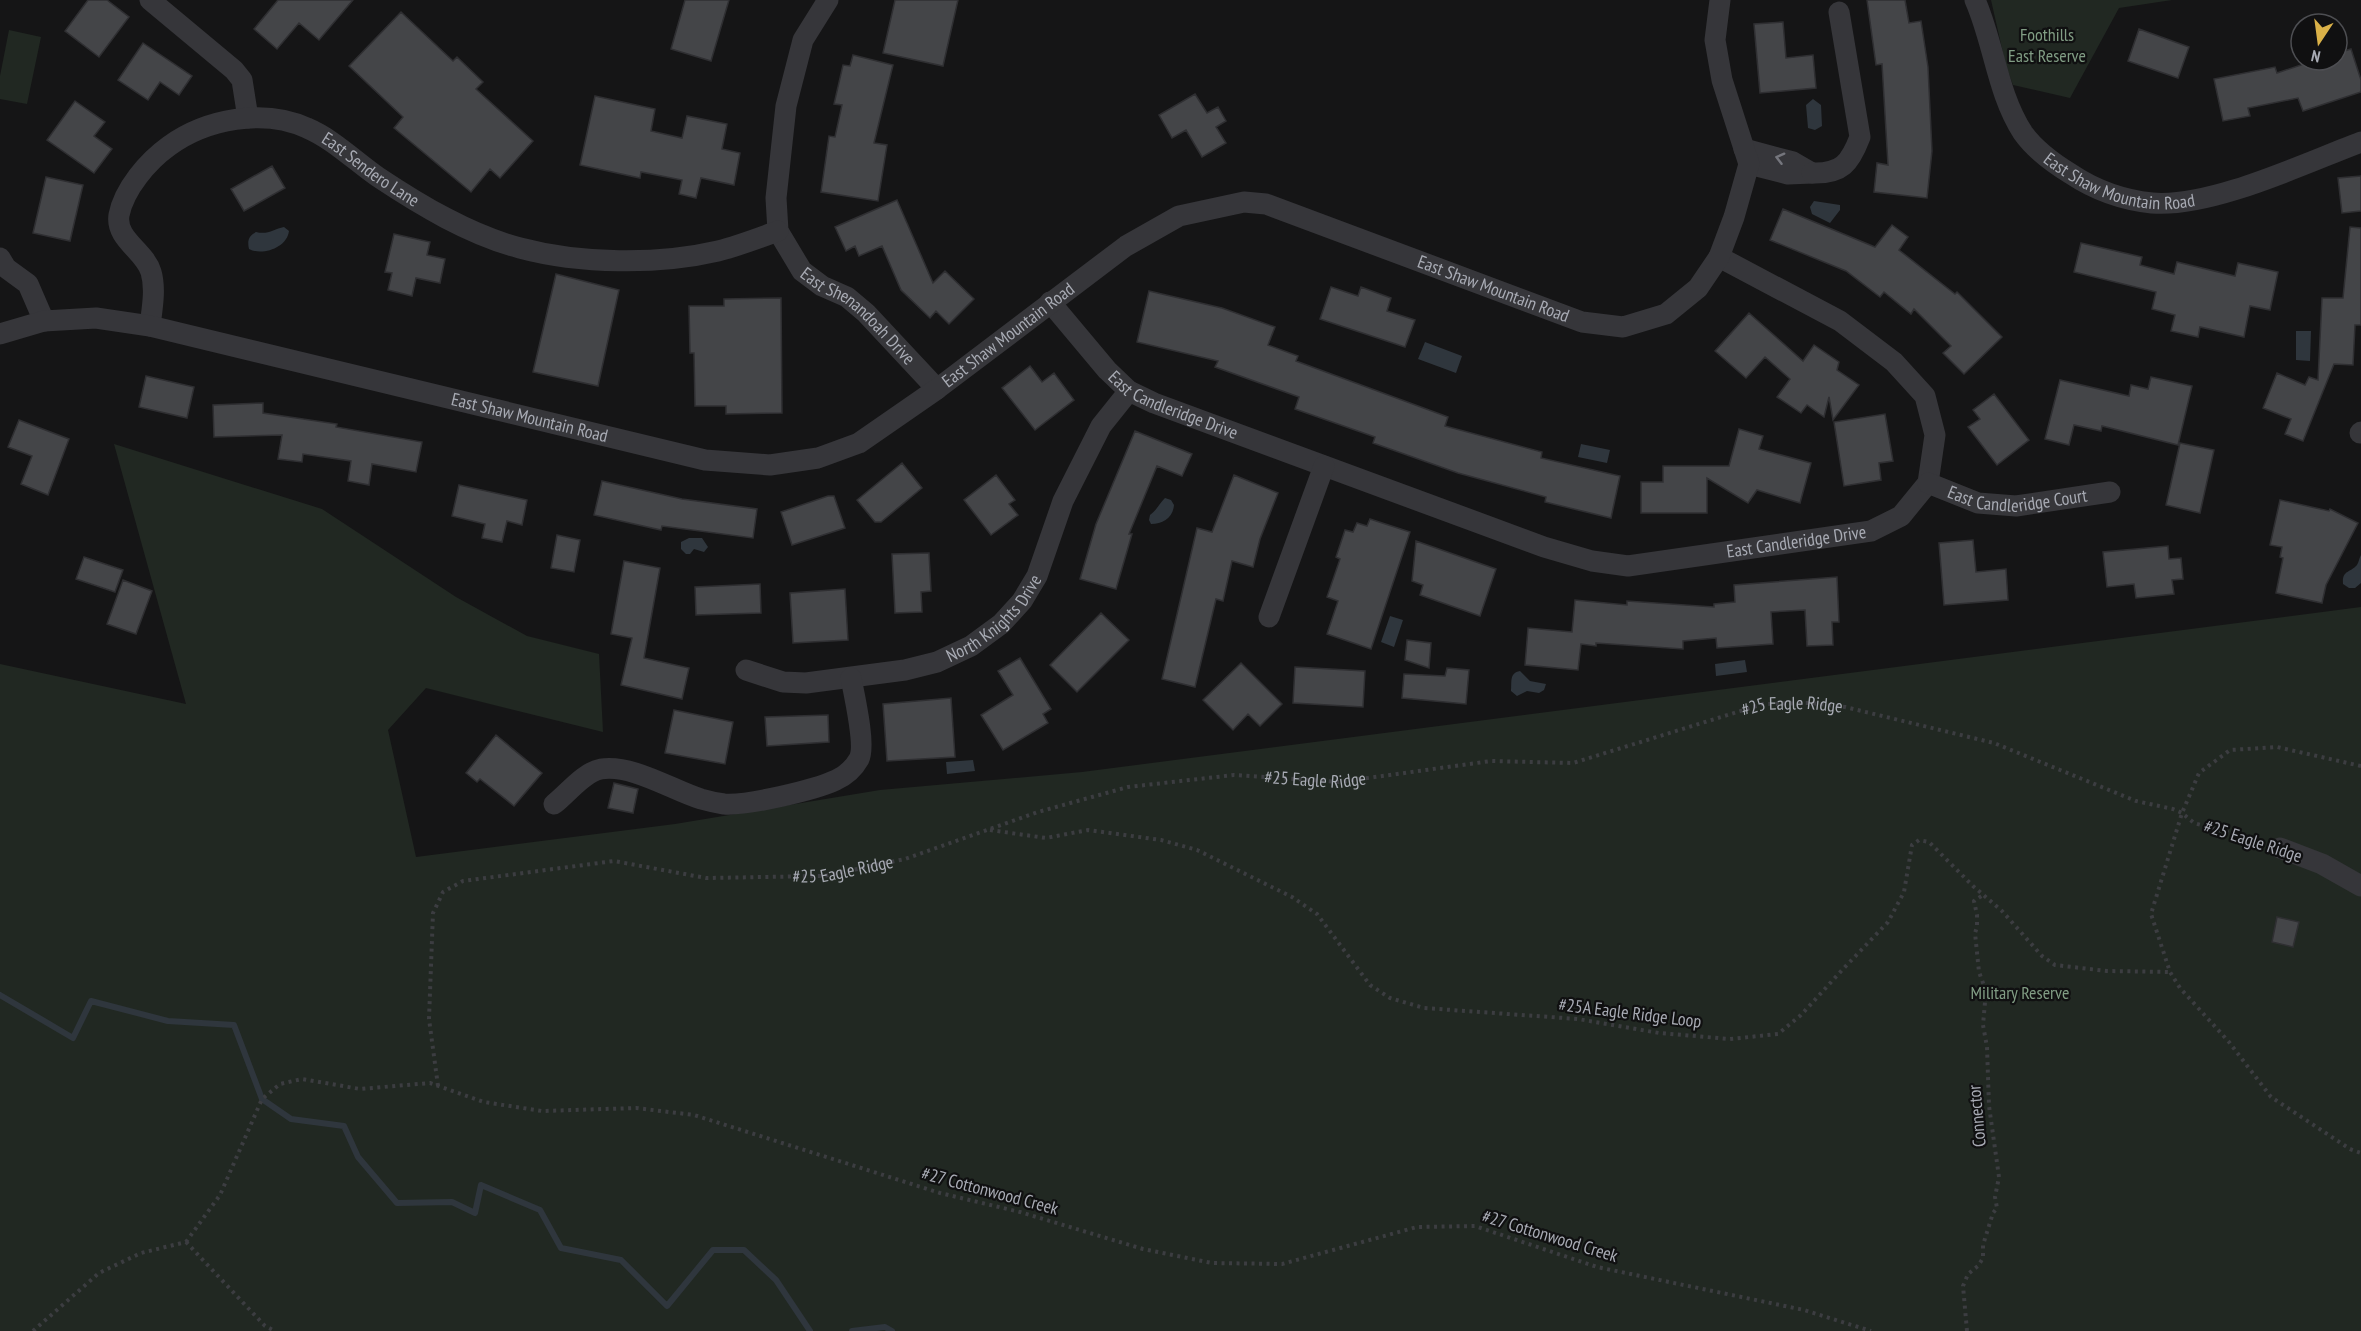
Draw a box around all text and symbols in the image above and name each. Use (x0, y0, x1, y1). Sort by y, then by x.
north arrow (2289, 12, 2349, 72)
park label: Foothills East Reserve (2008, 23, 2086, 67)
text: N (2309, 46, 2322, 67)
street label: East Sendero Lane (318, 127, 424, 212)
street label: East Shaw Mountain Road (2039, 147, 2197, 214)
one-way arrow (1775, 153, 1786, 165)
street label: East Shaw Mountain Road (1415, 250, 1573, 327)
street label: East Shenandoah Drive (796, 262, 920, 369)
street label: East Shaw Mountain Road (937, 277, 1079, 392)
street label: East Candleridge Drive (1104, 365, 1241, 444)
street label: East Shaw Mountain Road (449, 387, 610, 447)
street label: East Candleridge Court (1944, 480, 2089, 517)
street label: East Candleridge Drive (1725, 520, 1868, 563)
street label: North Knights Drive (942, 570, 1046, 667)
street label: #25 Eagle Ridge (1738, 691, 1844, 721)
street label: #25 Eagle Ridge (1264, 765, 1367, 793)
street label: #25 Eagle Ridge (2201, 814, 2305, 867)
street label: #25 Eagle Ridge (792, 850, 895, 888)
park label: Military Reserve (1971, 981, 2069, 1004)
street label: #25A Eagle Ridge Loop (1557, 992, 1703, 1033)
street label: Connector (1962, 1084, 1991, 1148)
street label: #27 Cottonwood Creek (919, 1161, 1061, 1220)
street label: #27 Cottonwood Creek (1480, 1204, 1621, 1267)

